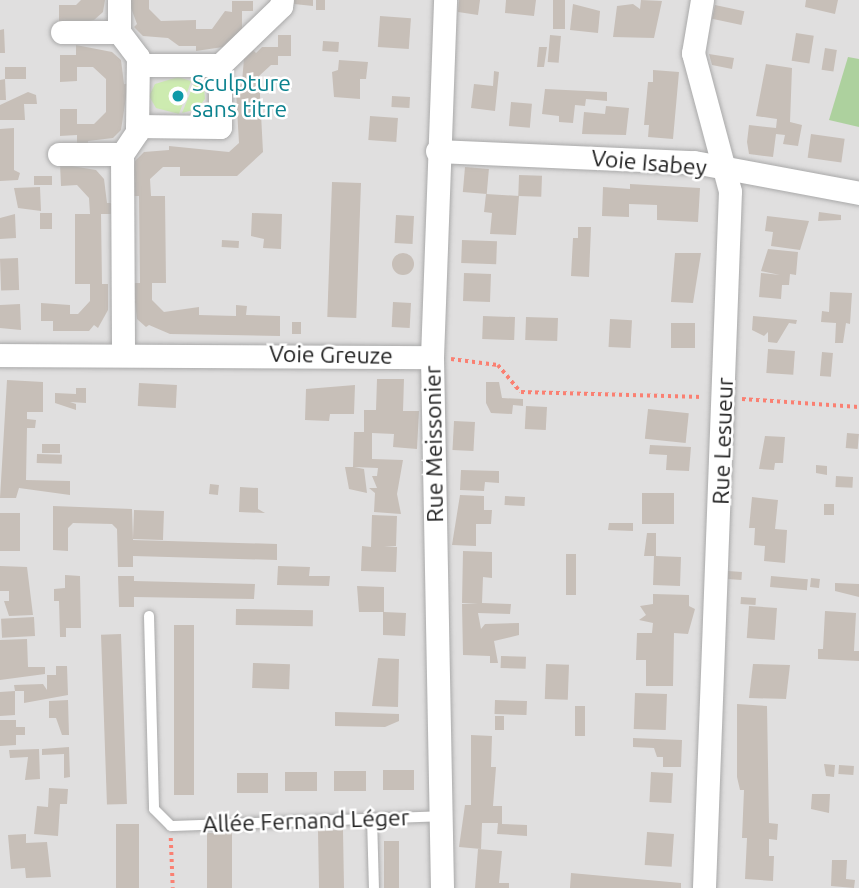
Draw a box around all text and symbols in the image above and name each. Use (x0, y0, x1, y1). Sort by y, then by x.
place label: Sculpture sans titre (192, 69, 291, 123)
marker: Sculpture sans titre (170, 88, 186, 104)
street label: Voie Isabey (590, 144, 708, 182)
street label: Voie Greuze (269, 340, 393, 370)
street label: Rue Meissonier (419, 365, 449, 523)
street label: Rue Lesueur (707, 377, 739, 505)
street label: Allée Fernand Léger (202, 804, 410, 838)

